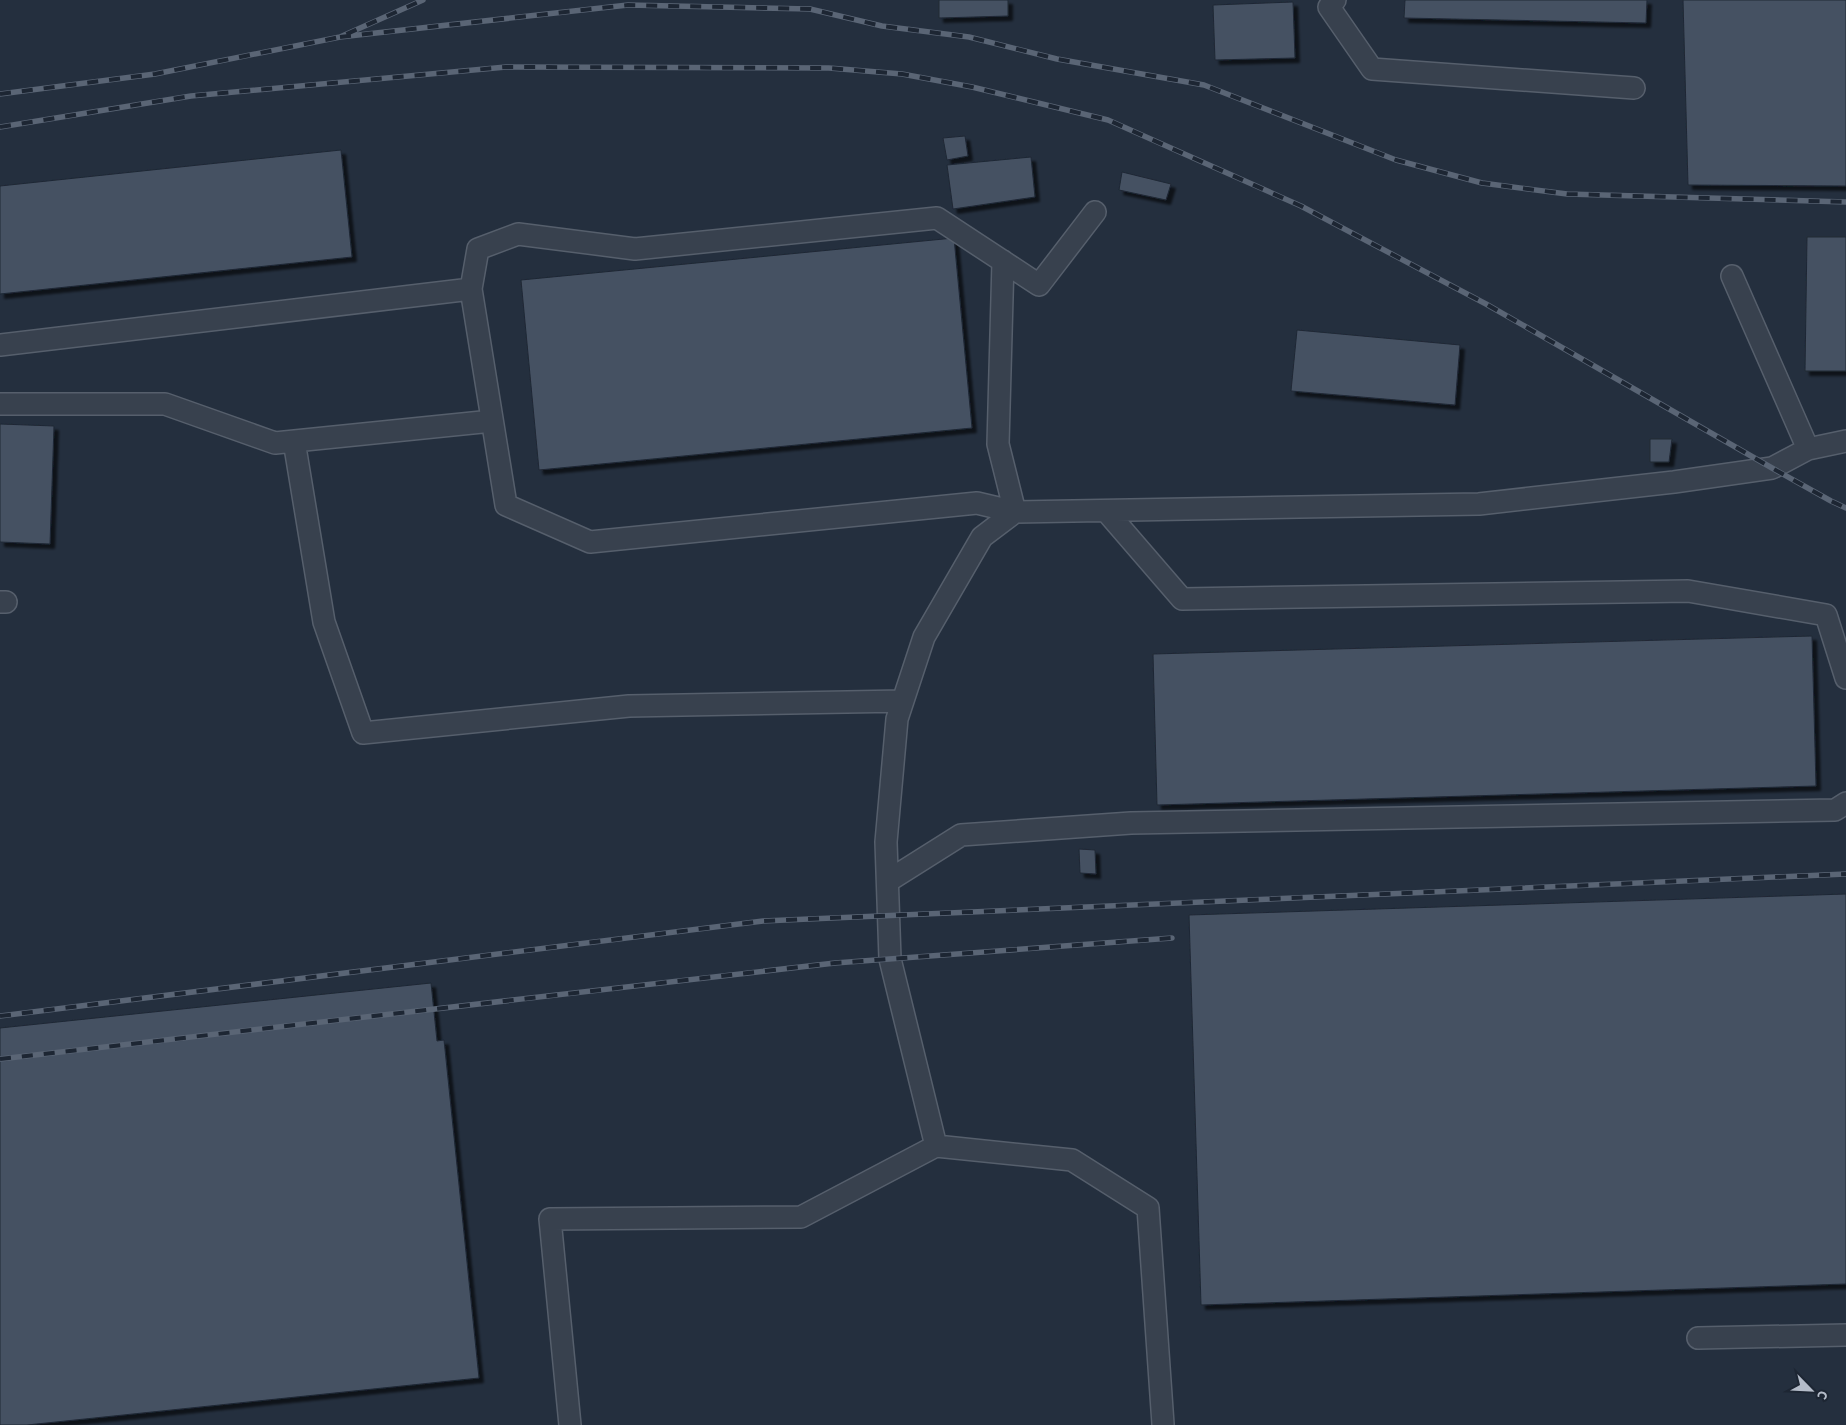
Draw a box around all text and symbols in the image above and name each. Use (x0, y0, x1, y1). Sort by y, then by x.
north arrow (1786, 1365, 1836, 1415)
text: С (1811, 1387, 1833, 1403)

